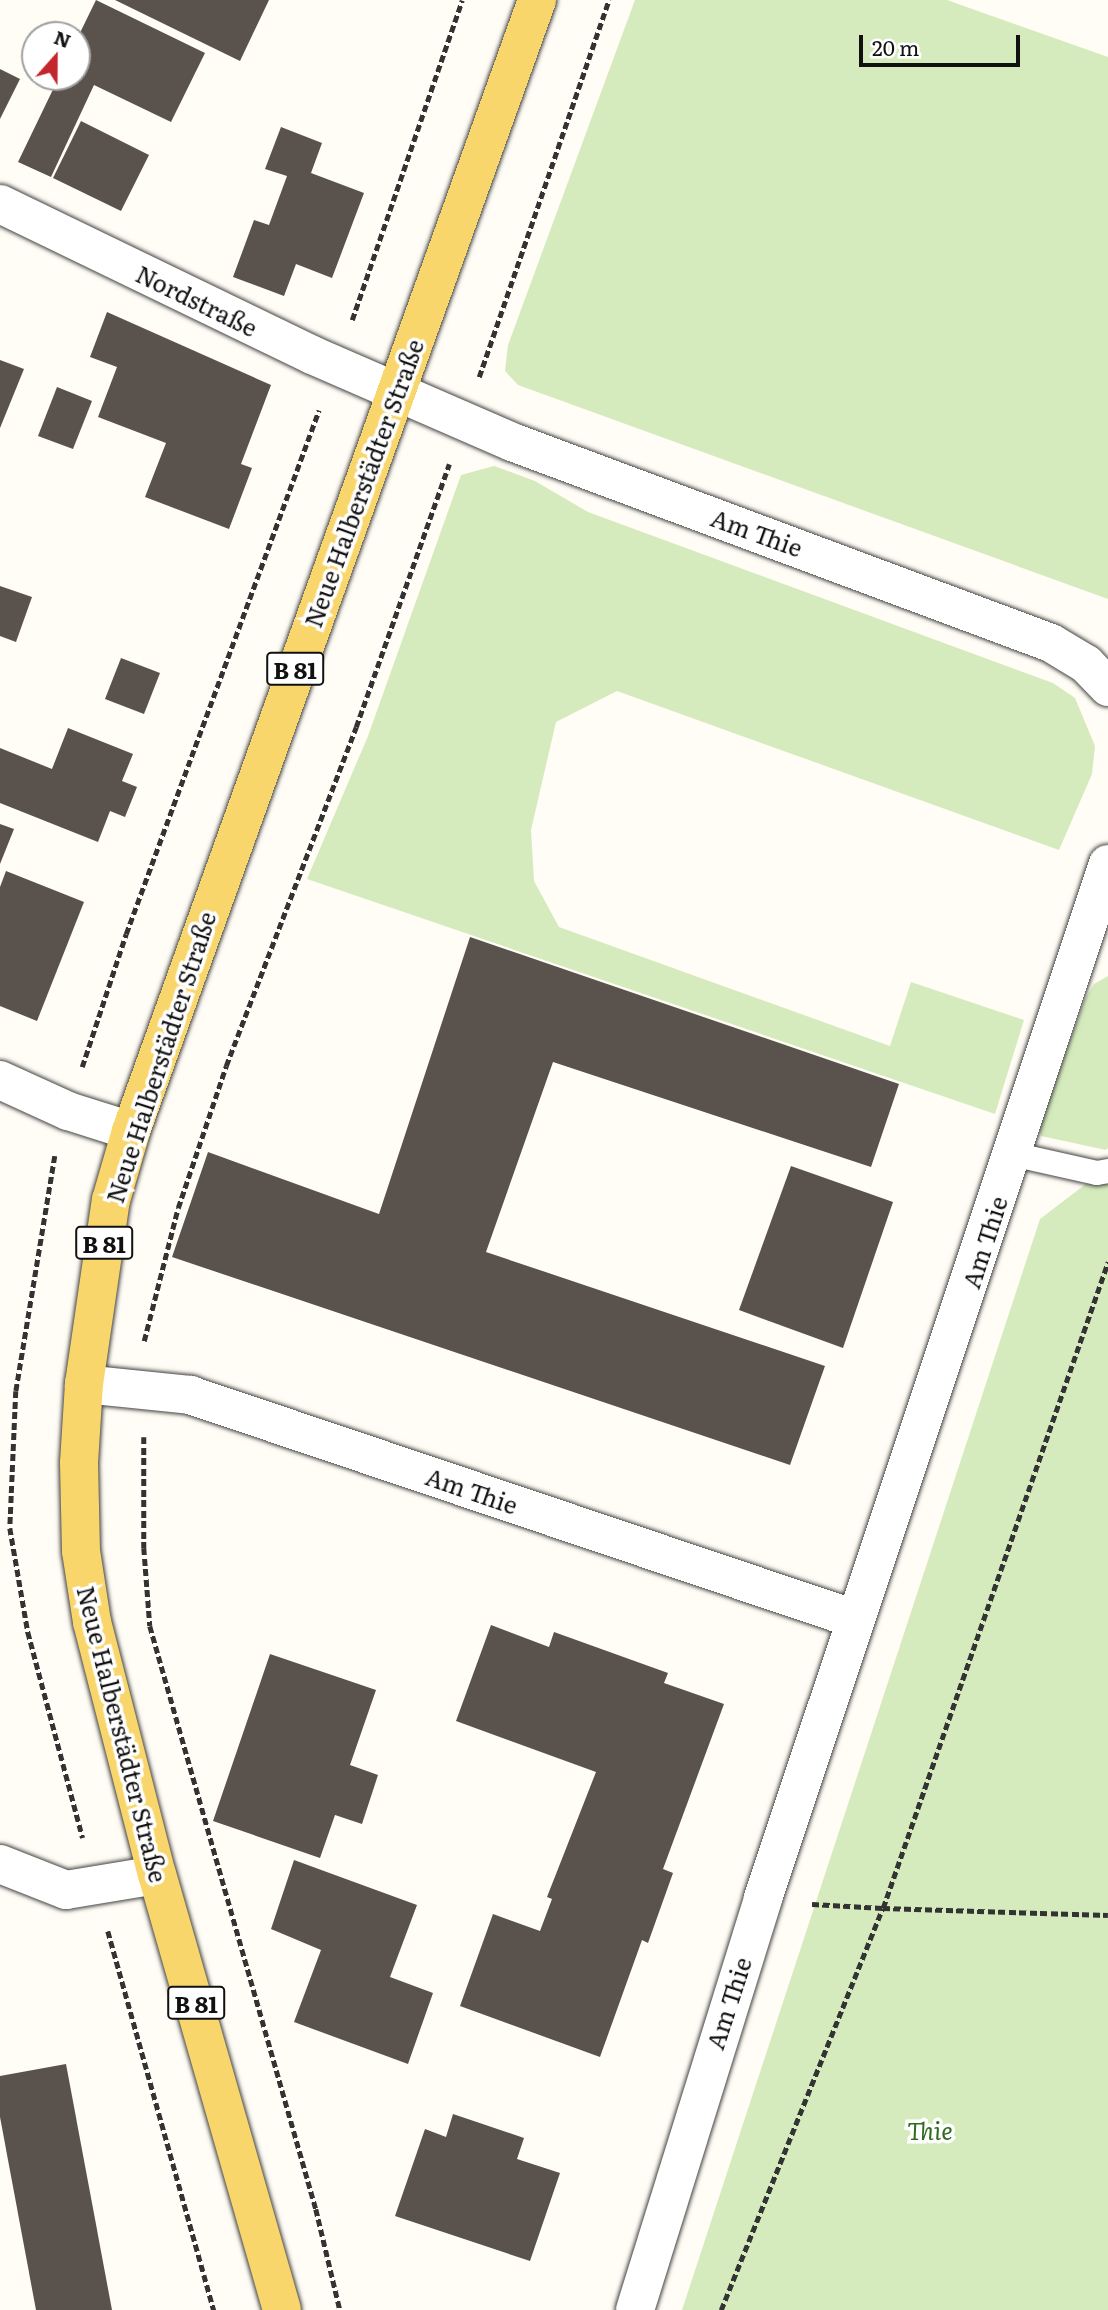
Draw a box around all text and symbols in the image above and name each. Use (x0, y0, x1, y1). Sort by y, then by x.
north arrow (21, 21, 91, 91)
scale bar (863, 21, 1024, 65)
text: N (50, 22, 75, 54)
text: 20 m (872, 31, 919, 62)
street label: Nordstraße (132, 258, 262, 342)
street label: Neue Halberstädter Straße (297, 335, 429, 631)
street label: Am Thie (707, 502, 807, 562)
road number: B 81 (265, 650, 325, 688)
street label: Neue Halberstädter Straße (99, 908, 221, 1206)
street label: Am Thie (956, 1192, 1012, 1292)
road number: B 81 (74, 1224, 134, 1262)
street label: Am Thie (422, 1461, 522, 1519)
street label: Neue Halberstädter Straße (72, 1583, 174, 1885)
street label: Am Thie (700, 1953, 756, 2053)
road number: B 81 (166, 1984, 226, 2022)
park label: Thie (907, 2116, 953, 2144)

